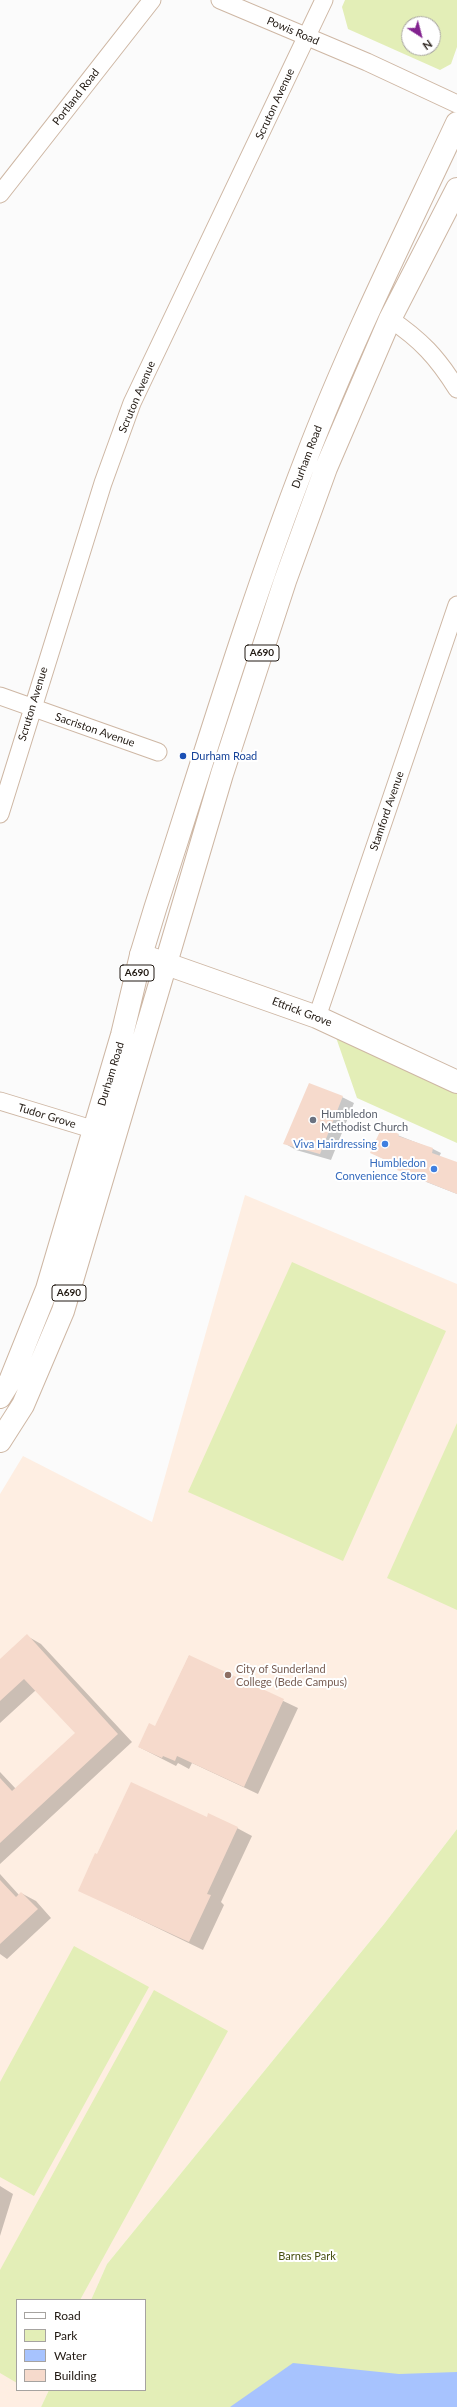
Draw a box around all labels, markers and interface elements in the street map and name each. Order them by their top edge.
street label: Powis Road [265,14,321,48]
north arrow [401,16,441,56]
text: N [421,38,435,53]
street label: Portland Road [50,66,102,128]
street label: Scruton Avenue [253,66,297,142]
street label: Scruton Avenue [116,359,158,435]
street label: Durham Road [289,424,325,490]
road number: A690 [245,645,279,661]
street label: Scruton Avenue [15,665,51,743]
street label: Sacriston Avenue [53,710,137,750]
place label: Durham Road [191,749,257,763]
marker: Durham Road [178,751,188,761]
street label: Stamford Avenue [367,770,407,852]
road number: A690 [120,965,154,981]
street label: Ettrick Grove [270,995,334,1029]
street label: Durham Road [95,1040,127,1108]
street label: Tudor Grove [16,1101,78,1131]
place label: Humbledon Methodist Church [321,1107,408,1133]
marker: Humbledon Methodist Church [308,1115,318,1125]
place label: Viva Hairdressing [293,1137,377,1151]
marker: Viva Hairdressing [380,1139,390,1149]
place label: Humbledon Convenience Store [335,1156,426,1182]
marker: Humbledon Convenience Store [429,1164,439,1174]
road number: A690 [52,1285,86,1301]
place label: City of Sunderland College (Bede Campus) [236,1662,347,1688]
marker: City of Sunderland College (Bede Campus) [223,1670,233,1680]
park label: Barnes Park [278,2249,336,2263]
legend [16,2299,146,2391]
text: Road [54,2308,81,2323]
text: Park [54,2328,77,2343]
text: Water [54,2348,87,2363]
text: Building [54,2368,97,2383]

